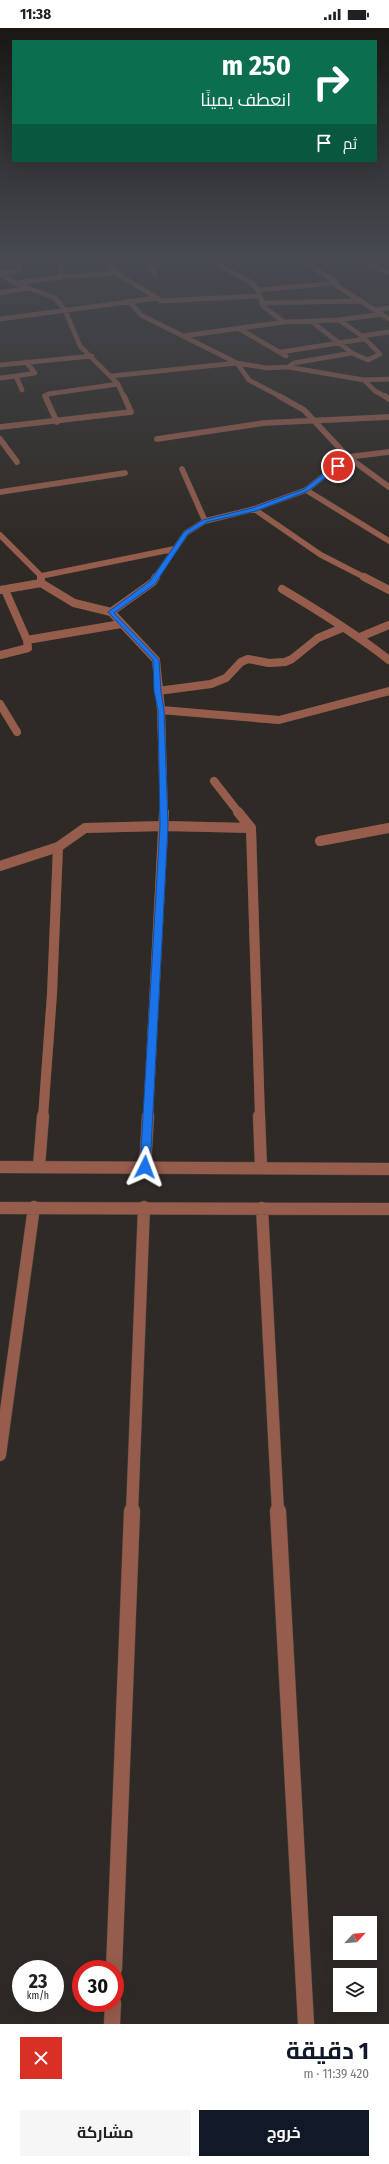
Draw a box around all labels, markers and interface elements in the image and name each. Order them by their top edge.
text: 11:38 [20,5,51,23]
text: 250 m [222,49,291,82]
icon: right [305,56,357,108]
text: انعطف يمينًا [200,89,291,111]
icon: arrive [313,132,335,154]
text: ثم [343,135,357,153]
pin [321,449,355,483]
icon: arrive [327,455,349,477]
position arrow [124,1146,166,1188]
north arrow [333,1916,377,1960]
map controls [333,1916,377,2012]
speed limit sign: 30 [72,1960,124,2012]
button: layers [333,1968,377,2012]
text: 23 [29,1969,47,1993]
text: km/h [27,1990,49,2002]
button: close [20,2037,62,2079]
text: 1 دقيقة [286,2037,369,2065]
text: 420 m · 11:39 [304,2066,369,2081]
button: مشاركة [20,2110,191,2156]
button: خروج [199,2110,369,2156]

